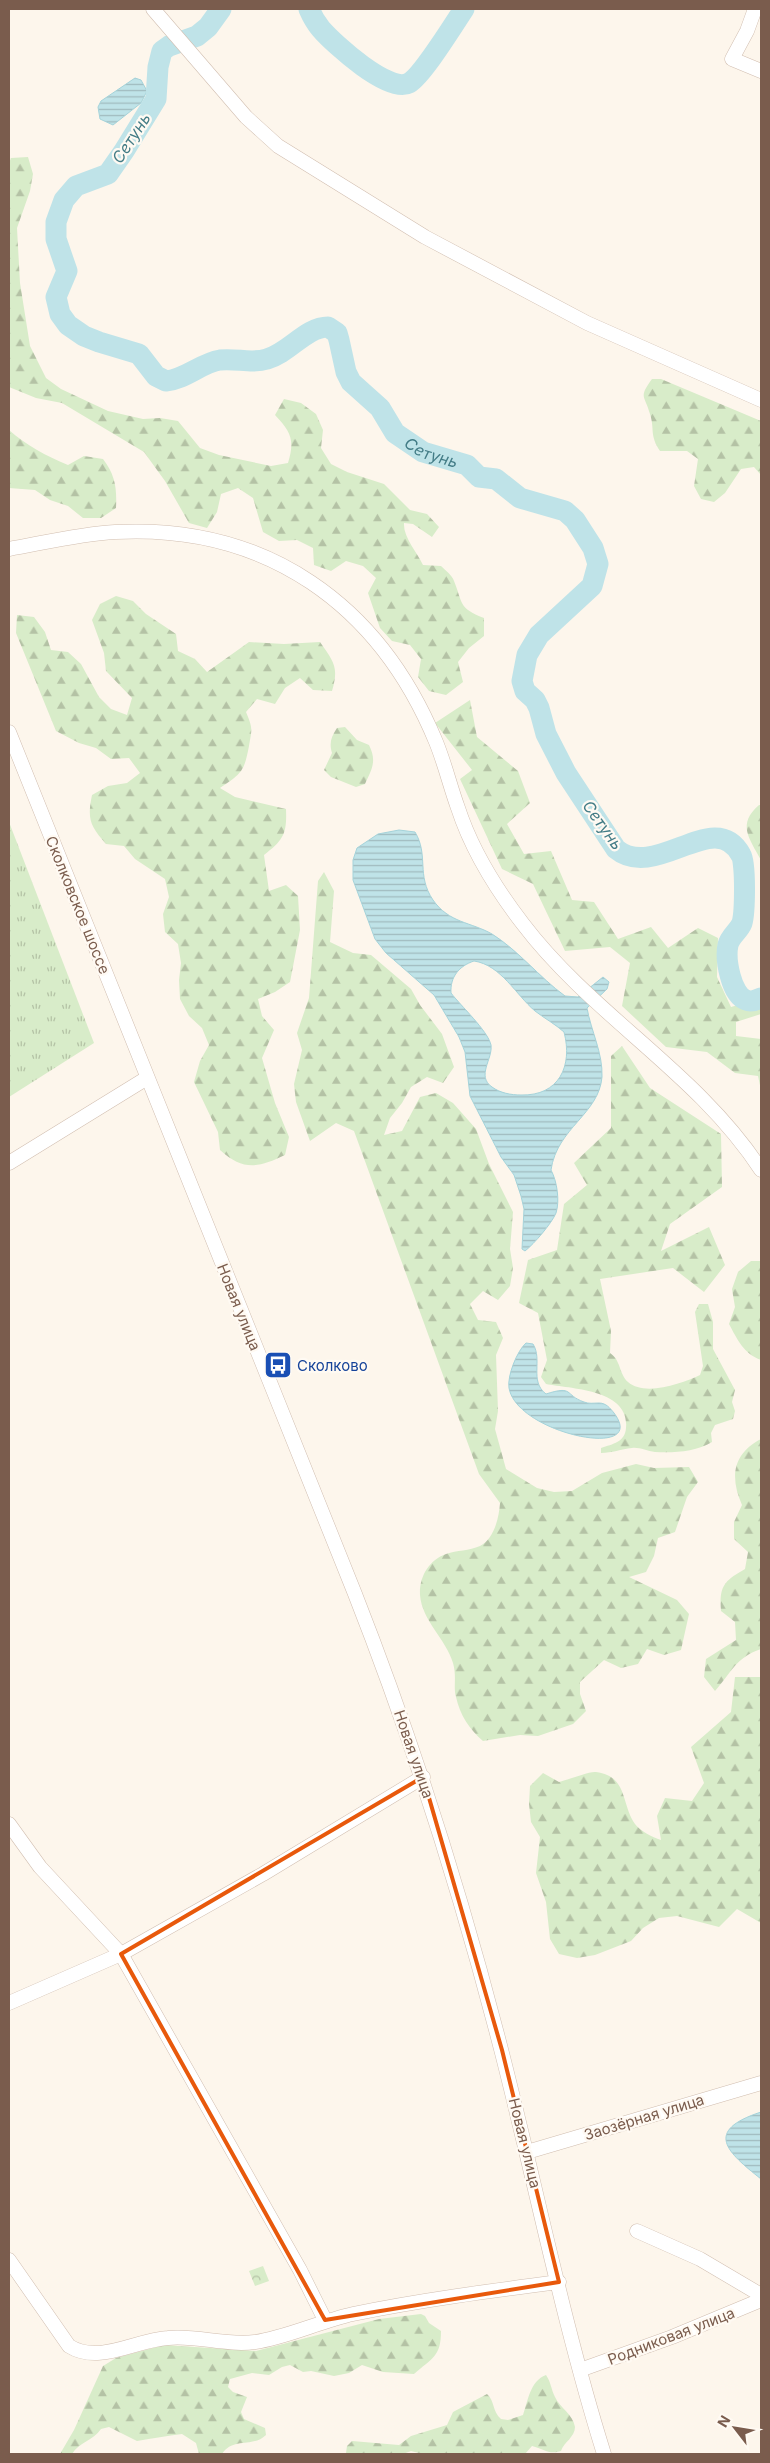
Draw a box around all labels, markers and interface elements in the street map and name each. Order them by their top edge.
water label: Сетунь [107,109,155,167]
water label: Сетунь [401,432,460,472]
water label: Сетунь [578,796,628,854]
street label: Сколковское шоссе [42,833,114,977]
street label: Новая улица [213,1261,265,1353]
bus stop icon: Сколково [263,1350,293,1380]
place label: Сколково [297,1356,368,1375]
street label: Новая улица [390,1707,438,1801]
street label: Заозёрная улица [582,2090,706,2144]
street label: Новая улица [505,2096,545,2190]
street label: Родниковая улица [605,2303,737,2369]
north arrow [710,2403,760,2453]
text: N [713,2412,733,2430]

